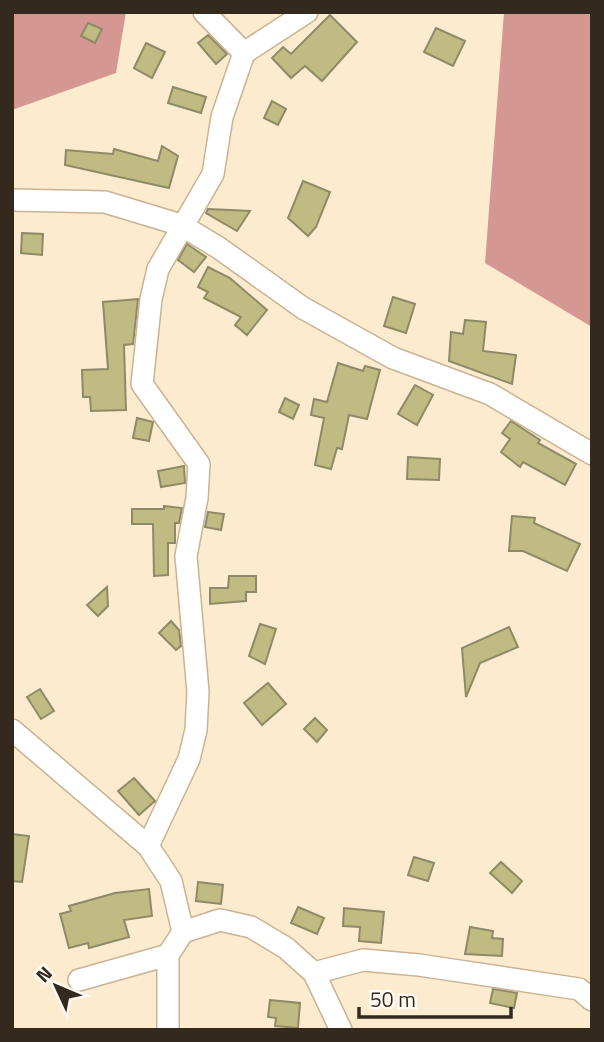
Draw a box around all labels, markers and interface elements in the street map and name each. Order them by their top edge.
north arrow [21,951,91,1021]
text: N [28,959,58,989]
scale bar [359,976,511,1020]
text: 50 m [370,983,416,1015]

